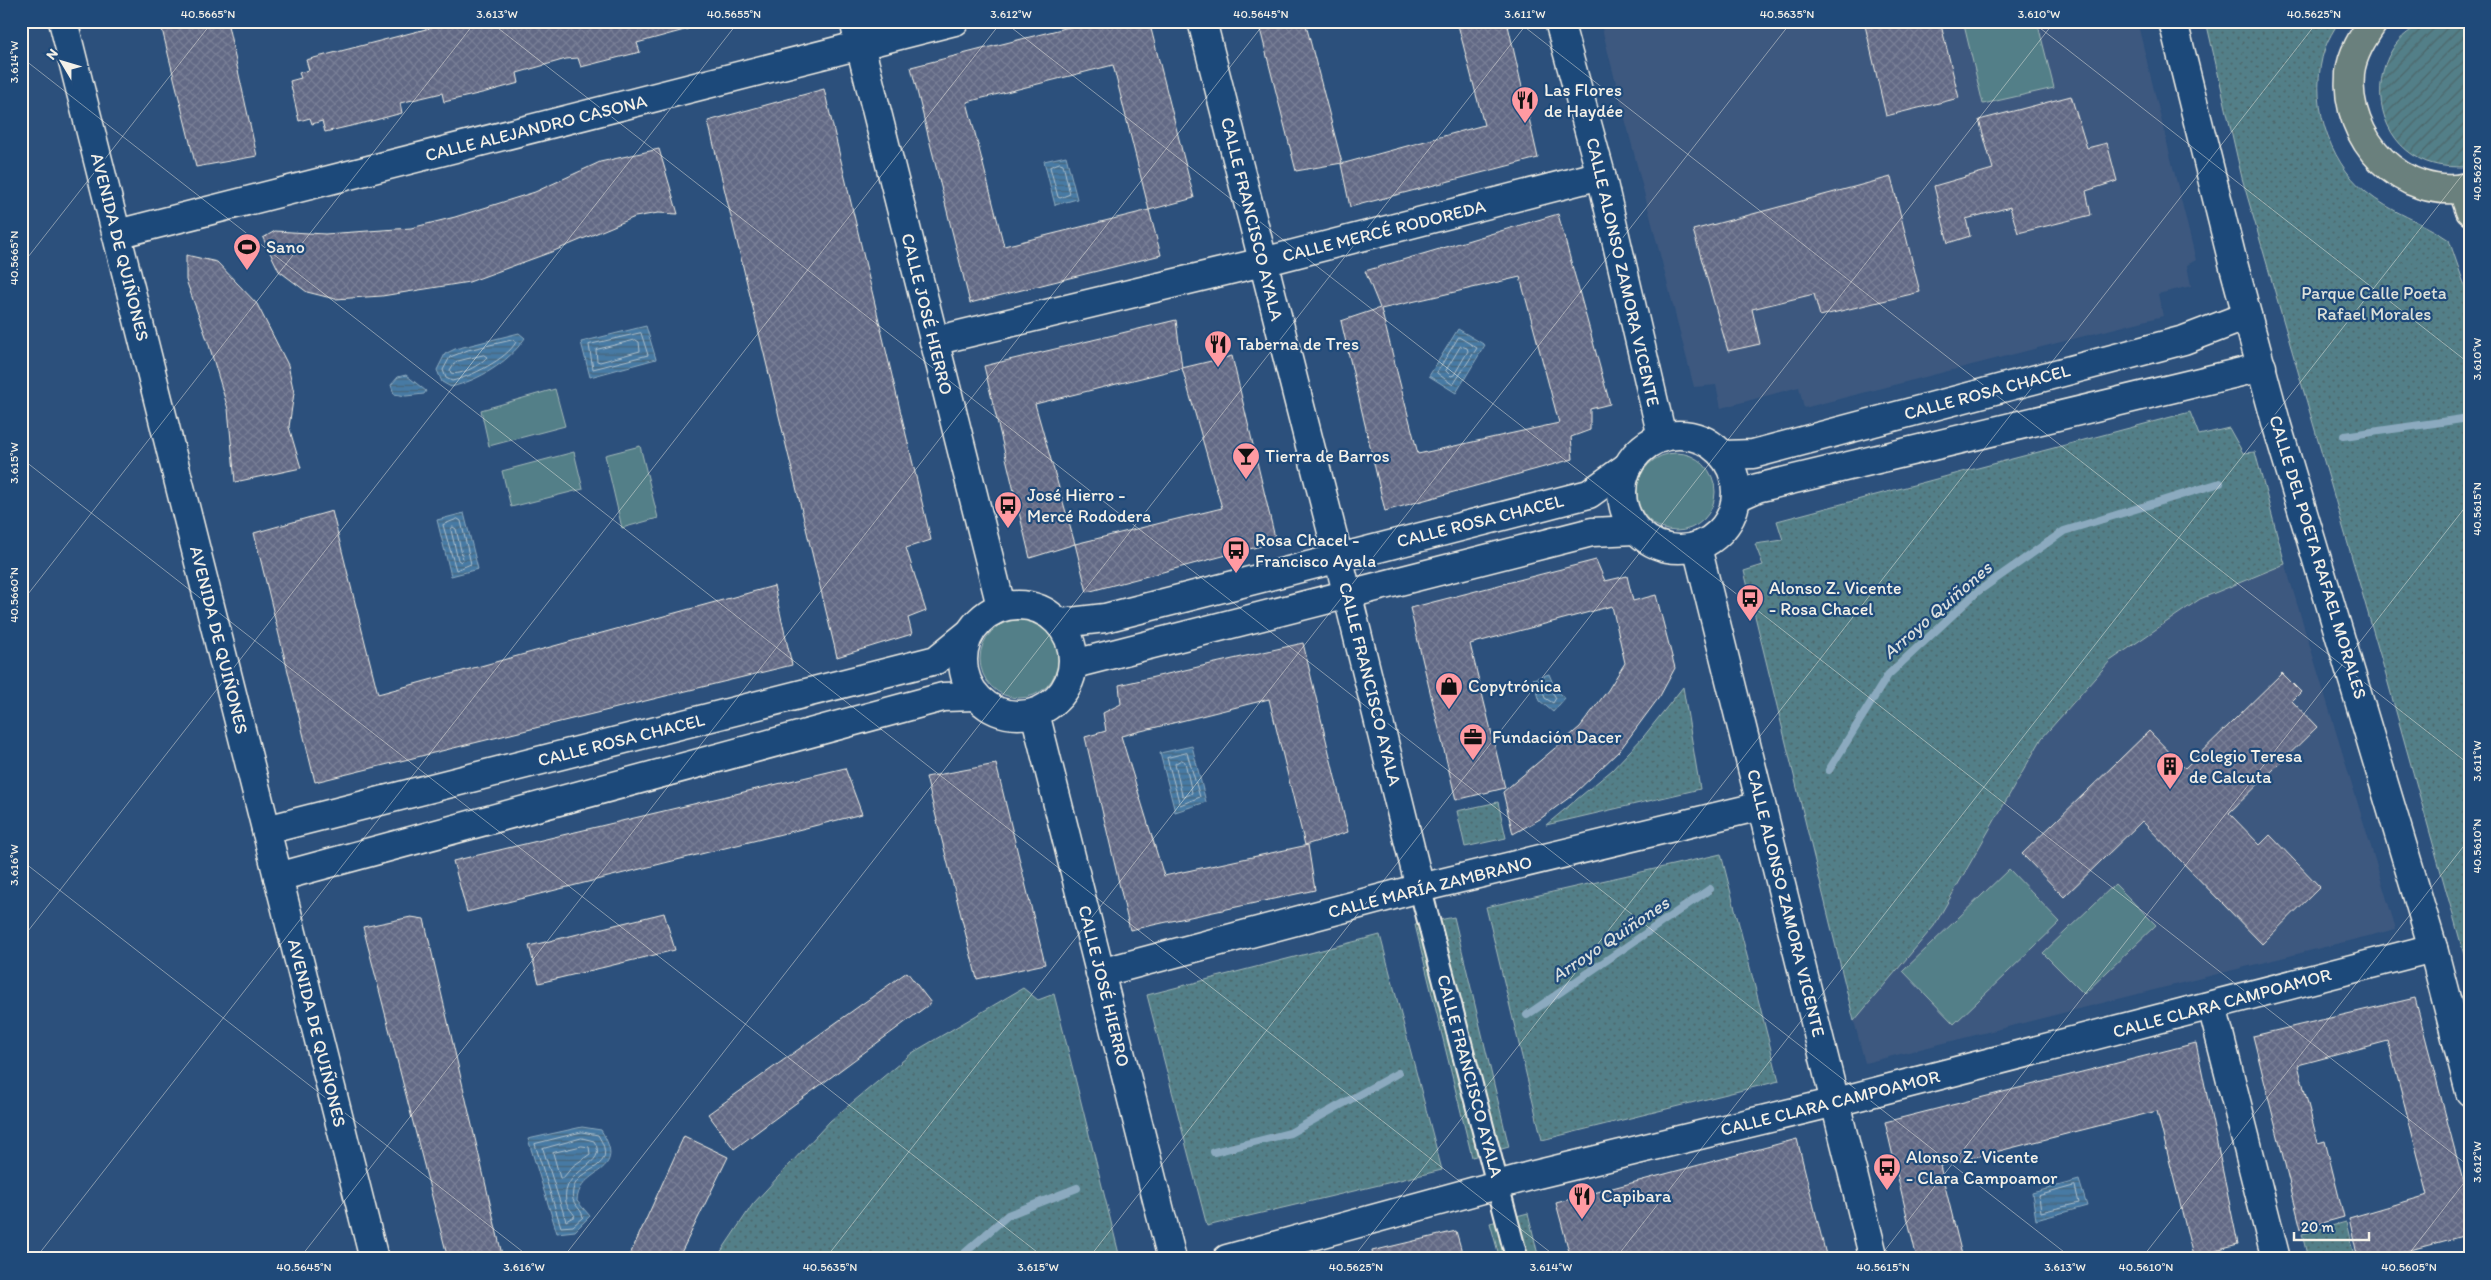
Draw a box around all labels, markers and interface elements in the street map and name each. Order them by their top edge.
text: 40.5665°N [181,7,235,21]
text: 3.613°W [476,7,518,21]
text: 40.5655°N [707,7,761,21]
text: 3.612°W [990,7,1032,21]
text: 40.5645°N [1233,7,1289,21]
text: 3.611°W [1505,7,1545,21]
text: 40.5635°N [1760,7,1814,21]
text: 3.610°W [2018,7,2060,21]
text: 40.5625°N [2287,7,2341,21]
north arrow [38,38,88,88]
text: 3.614°W [7,41,21,83]
text: N [43,45,62,63]
place label: Las Flores de Haydée [1544,79,1623,122]
restaurant icon: Las Flores de Haydée [1510,85,1540,124]
street label: CALLE ALEJANDRO CASONA [423,90,650,166]
street label: CALLE FRANCISCO AYALA [1216,115,1288,324]
street label: CALLE ALONSO ZAMORA VICENTE [1581,135,1665,409]
text: 40.5620°N [2470,145,2484,201]
street label: AVENIDA DE QUIÑONES [86,151,154,343]
street label: CALLE MERCÉ RODOREDA [1280,195,1488,267]
text: 40.5665°N [7,231,21,285]
street label: CALLE JOSÉ HIERRO [896,231,958,397]
sports icon: Sano [232,232,262,271]
place label: Sano [266,236,305,258]
park label: Parque Calle Poeta Rafael Morales [2301,282,2447,325]
restaurant icon: Taberna de Tres [1203,329,1233,368]
place label: Taberna de Tres [1237,333,1359,355]
text: 3.610°W [2470,338,2484,380]
street label: CALLE ROSA CHACEL [1901,359,2073,425]
street label: CALLE DEL POETA RAFAEL MORALES [2264,412,2372,702]
bar icon: Tierra de Barros [1231,441,1261,480]
text: 3.615°W [7,442,21,484]
place label: Tierra de Barros [1265,445,1390,467]
text: 40.5615°N [2470,482,2484,536]
place label: José Hierro - Mercé Rododera [1027,484,1151,527]
bus stop icon: José Hierro - Mercé Rododera [993,490,1023,529]
street label: CALLE ROSA CHACEL [1394,490,1566,552]
place label: Rosa Chacel - Francisco Ayala [1255,529,1376,572]
bus stop icon: Rosa Chacel - Francisco Ayala [1221,535,1251,574]
street label: AVENIDA DE QUIÑONES [185,544,253,736]
water label: Arroyo Quiñones [1878,555,1998,664]
text: 40.5660°N [7,567,21,623]
place label: Alonso Z. Vicente - Rosa Chacel [1769,577,1902,620]
street label: CALLE FRANCISCO AYALA [1334,580,1406,789]
bus stop icon: Alonso Z. Vicente - Rosa Chacel [1735,583,1765,622]
shop icon: Copytrónica [1434,671,1464,710]
place label: Copytrónica [1468,675,1562,697]
street label: CALLE ROSA CHACEL [535,709,707,771]
office icon: Fundación Dacer [1458,722,1488,761]
place label: Fundación Dacer [1492,726,1622,748]
text: 3.611°W [2470,741,2484,781]
place label: Colegio Teresa de Calcuta [2189,745,2303,788]
building icon: Colegio Teresa de Calcuta [2155,751,2185,790]
street label: CALLE ALONSO ZAMORA VICENTE [1742,767,1830,1039]
text: 40.5610°N [2470,819,2484,873]
text: 3.616°W [7,844,21,886]
street label: CALLE MARÍA ZAMBRANO [1326,851,1534,923]
water label: Arroyo Quiñones [1547,890,1675,987]
street label: CALLE JOSÉ HIERRO [1073,903,1135,1069]
street label: AVENIDA DE QUIÑONES [283,937,351,1129]
street label: CALLE CLARA CAMPOAMOR [2110,963,2334,1043]
street label: CALLE FRANCISCO AYALA [1432,972,1508,1180]
street label: CALLE CLARA CAMPOAMOR [1718,1065,1942,1141]
text: 3.612°W [2470,1141,2484,1183]
place label: Alonso Z. Vicente - Clara Campoamor [1906,1146,2058,1189]
bus stop icon: Alonso Z. Vicente - Clara Campoamor [1872,1152,1902,1191]
restaurant icon: Capibara [1567,1181,1597,1220]
place label: Capibara [1601,1185,1672,1207]
scale bar [2294,1210,2368,1242]
text: 20 m [2301,1218,2335,1236]
text: 40.5645°N [276,1260,332,1274]
text: 3.616°W [503,1260,545,1274]
text: 40.5635°N [803,1260,857,1274]
text: 3.615°W [1017,1260,1059,1274]
text: 40.5625°N [1329,1260,1383,1274]
text: 3.614°W [1530,1260,1572,1274]
text: 40.5615°N [1856,1260,1910,1274]
text: 3.613°W [2044,1260,2086,1274]
text: 40.5610°N [2119,1260,2173,1274]
text: 40.5605°N [2381,1260,2437,1274]

